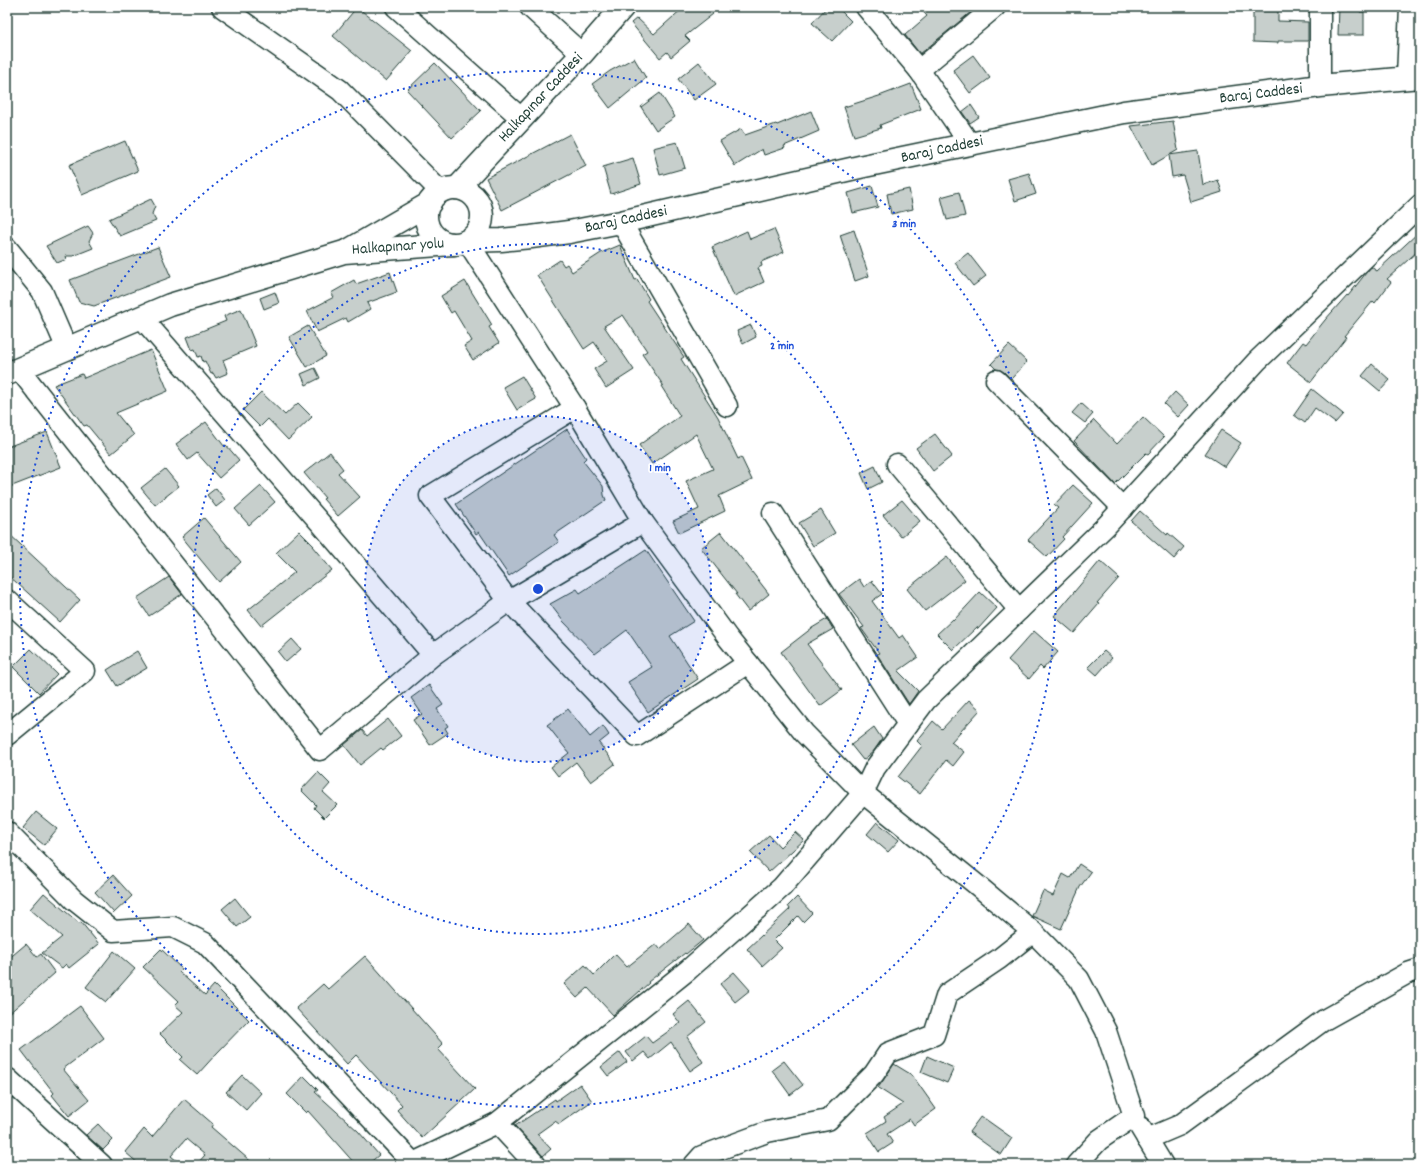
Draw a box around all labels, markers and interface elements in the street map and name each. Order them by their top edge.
street label: Halkapınar Caddesi [493,48,589,148]
street label: Baraj Caddesi [1218,77,1304,111]
street label: Baraj Caddesi [899,130,985,170]
street label: Baraj Caddesi [583,200,669,240]
text: 3 min [892,216,916,233]
street label: Halkapınar yolu [351,232,445,262]
text: 2 min [770,338,794,355]
text: 1 min [649,460,671,477]
centre of rings [531,582,545,596]

